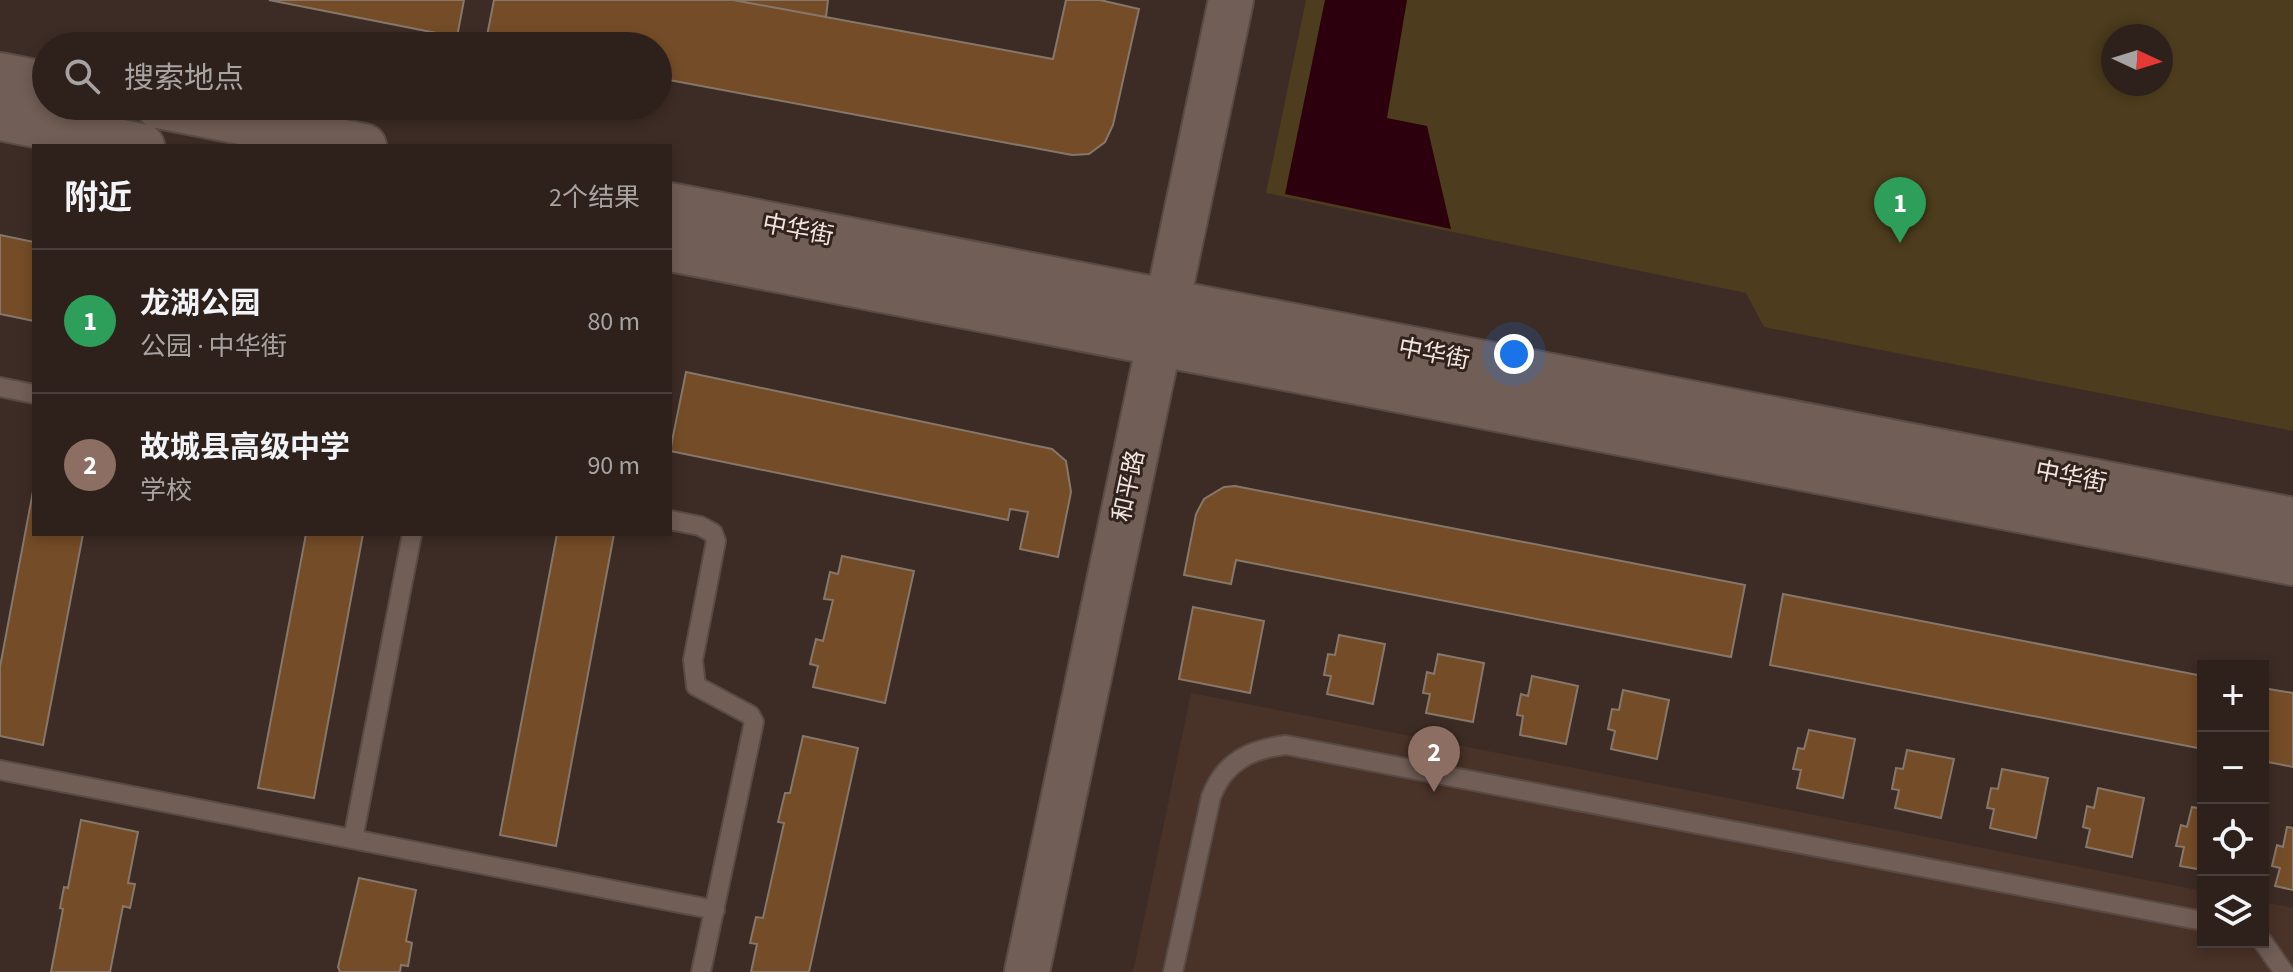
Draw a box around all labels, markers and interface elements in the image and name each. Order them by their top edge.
north arrow [2101,24,2173,96]
search box [32,32,672,120]
icon: search [60,54,104,98]
text: 搜索地点 [124,57,244,100]
text: 附近 [64,174,132,223]
pin: 1 [1874,177,1926,243]
text: 2个结果 [549,179,640,216]
street label: 中华街 [759,206,837,254]
text: 龙湖公园 [140,282,260,325]
text: 1 [83,303,97,340]
text: 80 m [587,303,640,340]
text: 公园 · 中华街 [140,328,287,365]
street label: 中华街 [1395,330,1473,378]
your location [1494,334,1534,374]
text: 故城县高级中学 [140,426,350,469]
text: 2 [83,447,97,484]
text: 90 m [587,447,640,484]
street label: 和平路 [1104,447,1154,525]
street label: 中华街 [2032,453,2110,501]
text: 学校 [140,472,192,509]
map controls [2197,660,2269,948]
button: + [2197,660,2269,732]
pin: 2 [1408,726,1460,792]
button: − [2197,732,2269,804]
button: locate [2197,804,2269,876]
button: layers [2197,876,2269,948]

